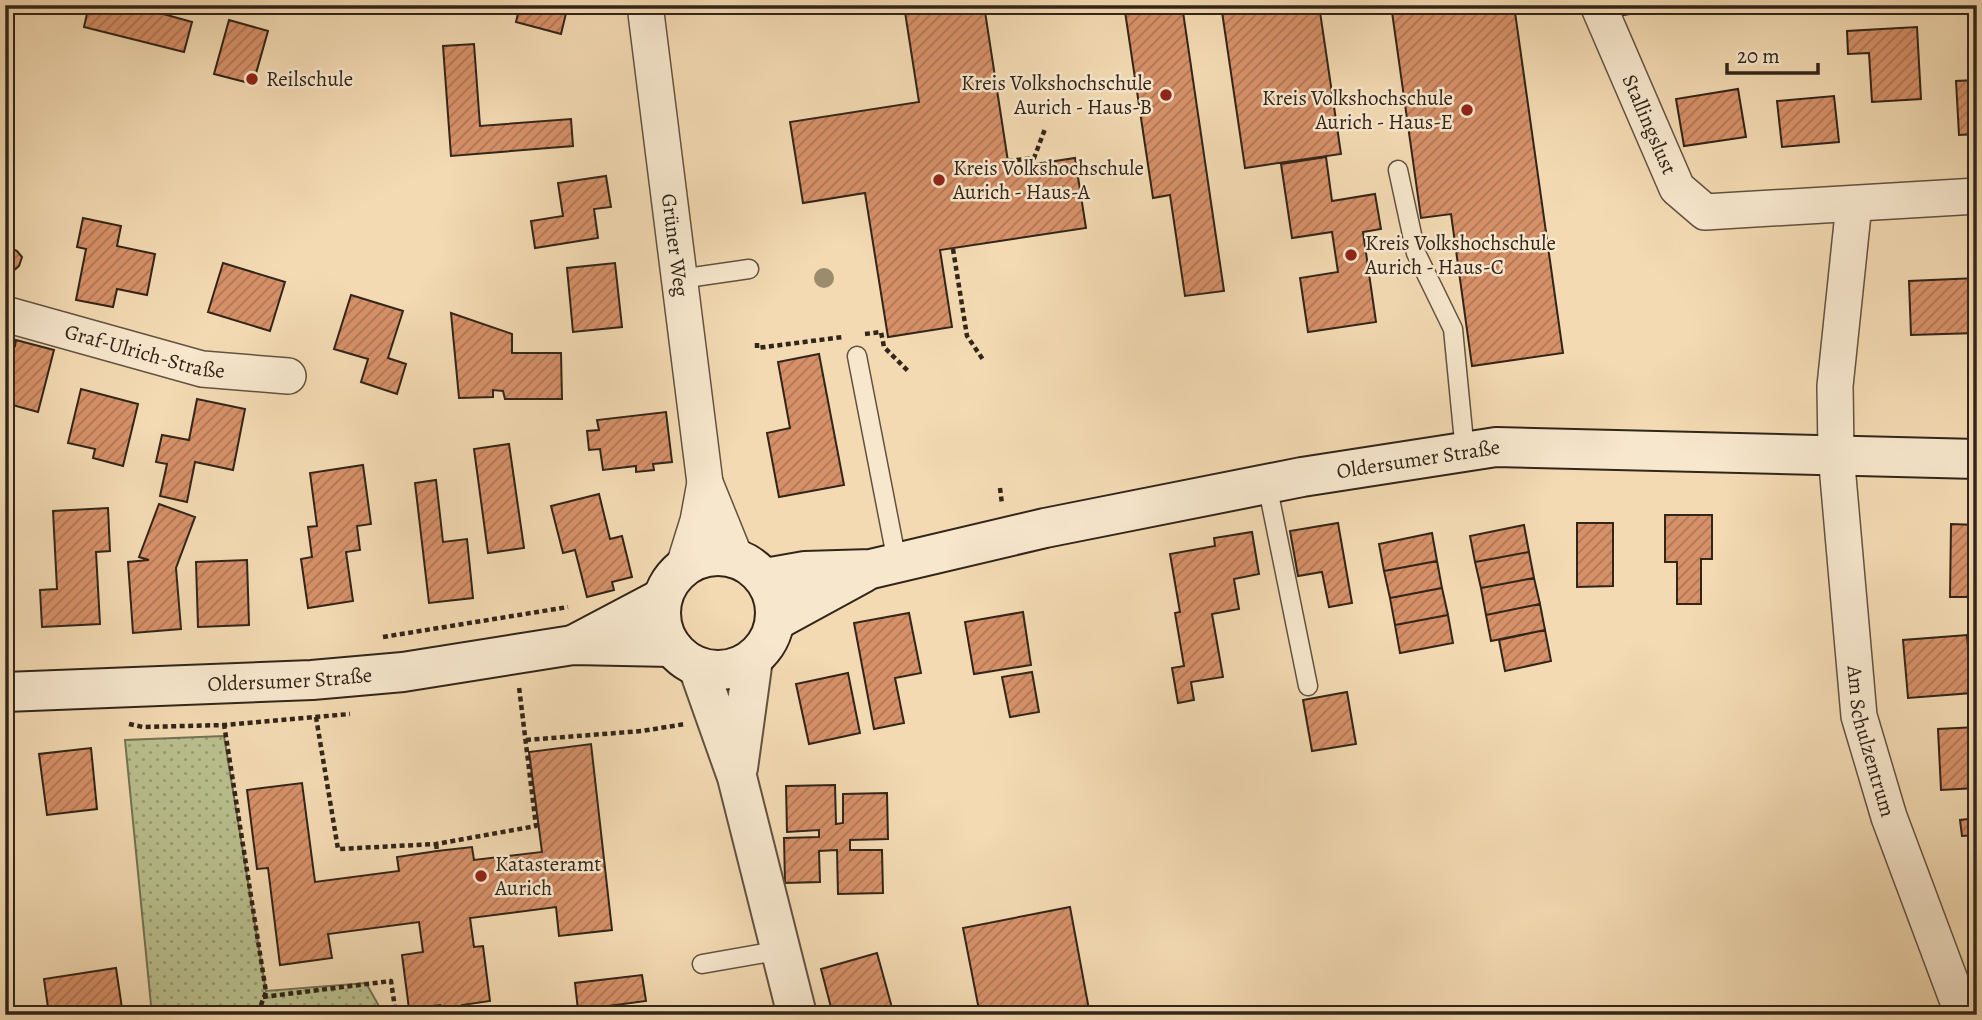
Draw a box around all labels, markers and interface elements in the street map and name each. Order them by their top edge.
scale bar [1727,32,1818,76]
text: 20 m [1737,42,1780,70]
place label: Reilschule [266,65,353,93]
place label: Kreis Volkshochschule Aurich - Haus-B [961,69,1152,121]
street label: Stallingslust [1616,70,1683,179]
marker: Reilschule [244,71,260,87]
place label: Kreis Volkshochschule Aurich - Haus-E [1262,84,1453,136]
marker: Kreis Volkshochschule Aurich - Haus-B [1158,87,1174,103]
marker: Kreis Volkshochschule Aurich - Haus-E [1459,102,1475,118]
place label: Kreis Volkshochschule Aurich - Haus-A [952,154,1144,206]
marker: Kreis Volkshochschule Aurich - Haus-A [931,172,947,188]
street label: Grüner Weg [655,192,696,299]
place label: Kreis Volkshochschule Aurich - Haus-C [1364,229,1556,281]
marker: Kreis Volkshochschule Aurich - Haus-C [1343,247,1359,263]
street label: Graf-Ulrich-Straße [62,317,226,385]
street label: Oldersumer Straße [1335,433,1502,485]
street label: Oldersumer Straße [207,661,373,698]
street label: Am Schulzentrum [1841,663,1902,820]
place label: Katasteramt Aurich [494,850,601,902]
marker: Katasteramt Aurich [473,868,489,884]

